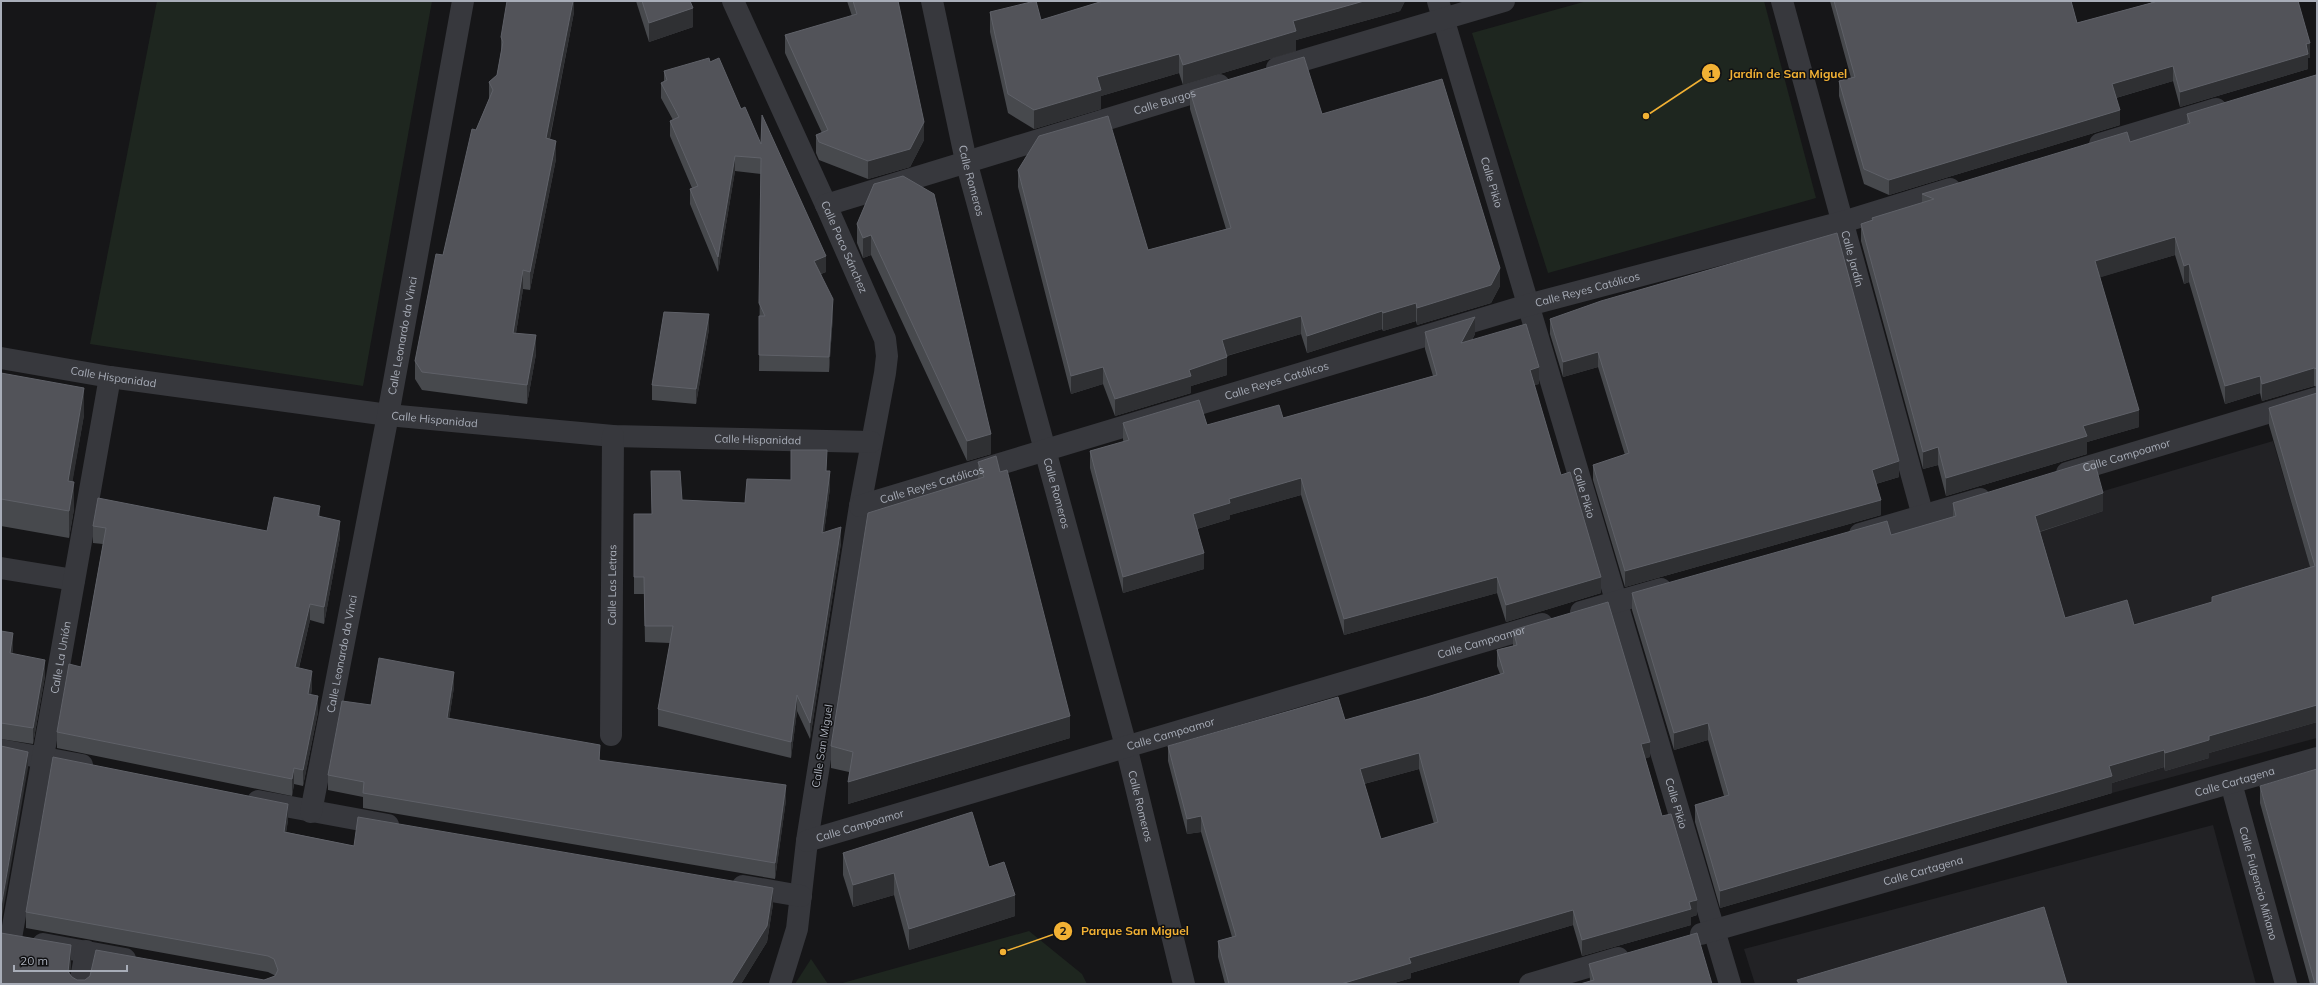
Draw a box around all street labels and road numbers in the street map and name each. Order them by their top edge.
street label: Calle Burgos [1132,86,1197,118]
street label: Calle Romeros [956,144,988,218]
street label: Calle Pikio [1478,155,1506,209]
street label: Calle Paco Sánchez [818,198,871,296]
street label: Calle Jardín [1838,229,1867,288]
street label: Calle Reyes Católicos [1533,269,1641,310]
street label: Calle Leonardo da Vinci [385,275,420,396]
street label: Calle Reyes Católicos [1223,358,1330,403]
street label: Calle Hispanidad [69,363,157,390]
street label: Calle Hispanidad [391,408,478,430]
street label: Calle Hispanidad [714,431,801,447]
street label: Calle Campoamor [2081,435,2172,475]
street label: Calle Romeros [1040,456,1073,530]
street label: Calle Reyes Católicos [878,462,986,507]
street label: Calle Pikio [1570,466,1598,520]
street label: Calle Las Letras [605,545,619,625]
street label: Calle Leonardo da Vinci [323,594,360,714]
street label: Calle La Unión [47,620,74,695]
street label: Calle Campoamor [1436,622,1527,662]
street label: Calle San Miguel [808,703,836,789]
street label: Calle Campoamor [1125,714,1216,753]
street label: Calle Cartagena [2193,763,2276,800]
street label: Calle Romeros [1125,769,1156,843]
street label: Calle Pikio [1662,776,1691,830]
street label: Calle Campoamor [814,806,905,845]
street label: Calle Fulgencio Miñano [2236,825,2281,942]
street label: Calle Cartagena [1882,852,1965,889]

